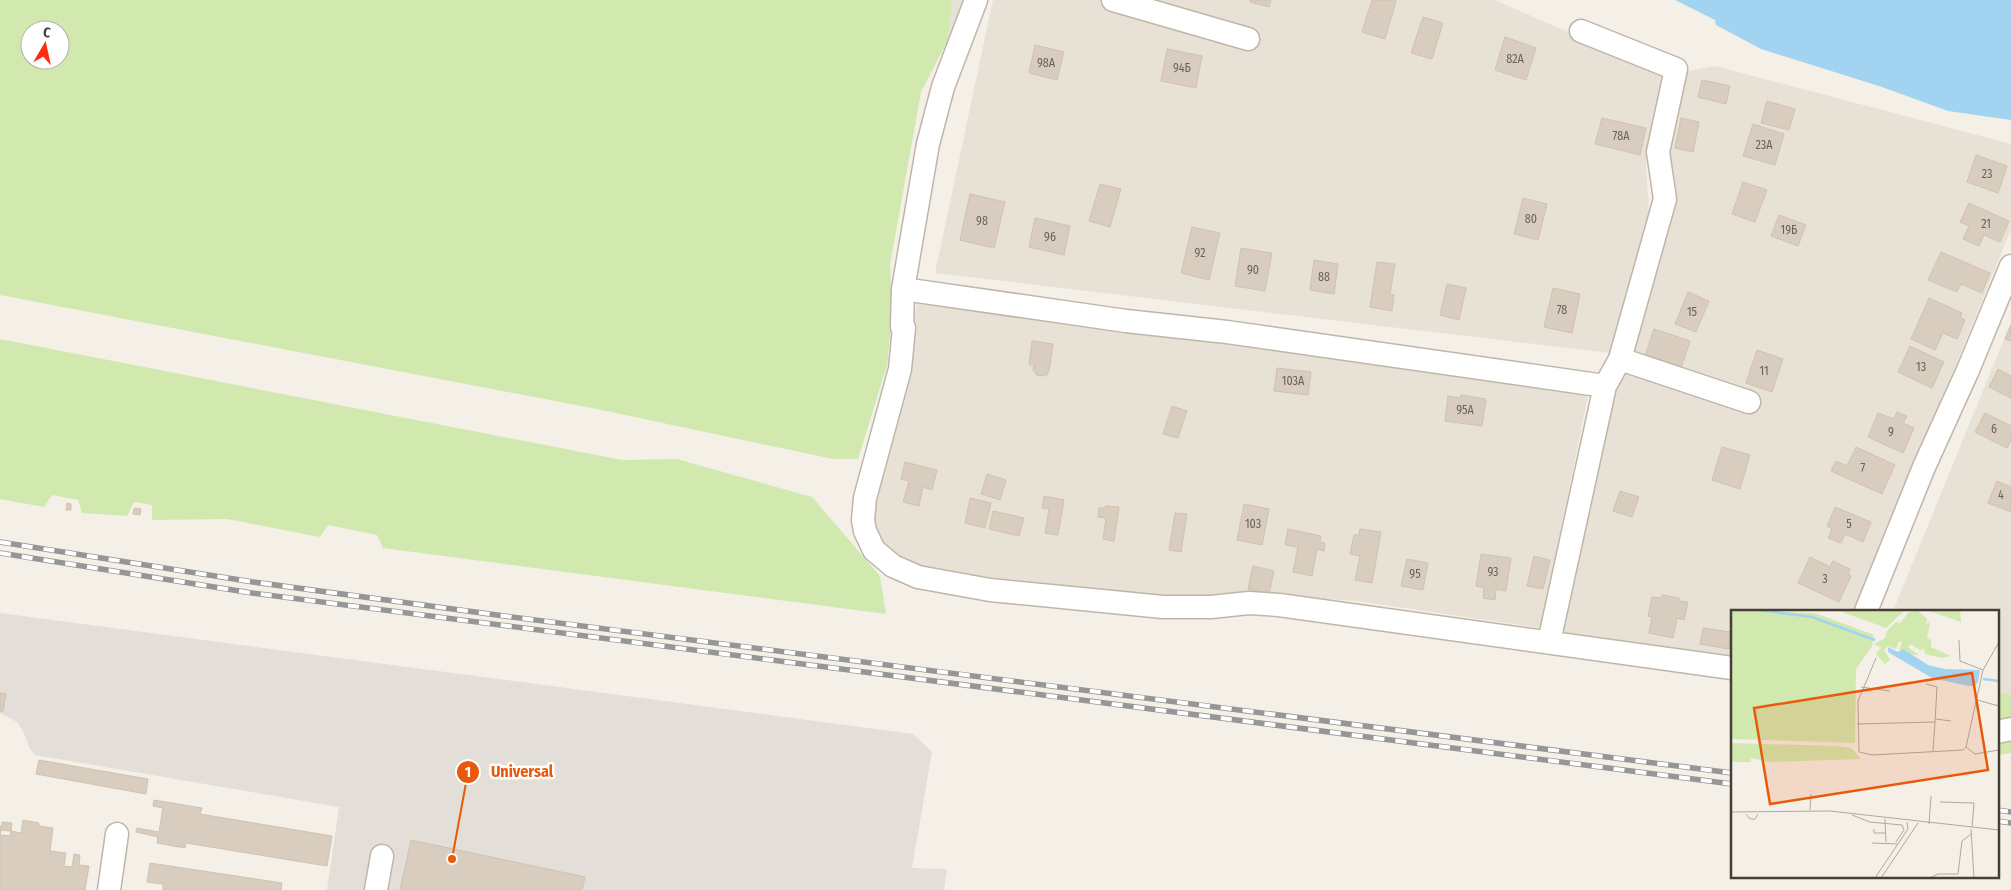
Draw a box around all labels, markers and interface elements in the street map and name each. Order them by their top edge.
north arrow [20,20,70,70]
text: С [42,24,53,42]
house number: 82А [1506,52,1524,66]
house number: 98А [1037,56,1056,70]
house number: 94Б [1173,61,1191,75]
house number: 78А [1613,129,1630,143]
house number: 23А [1756,138,1773,152]
house number: 23 [1982,167,1992,181]
house number: 80 [1525,212,1537,226]
house number: 98 [976,214,988,228]
house number: 21 [1981,217,1991,231]
house number: 19Б [1781,223,1797,237]
house number: 96 [1044,230,1056,244]
house number: 92 [1195,246,1205,260]
house number: 90 [1247,263,1259,277]
house number: 88 [1318,270,1330,284]
house number: 78 [1557,303,1567,317]
house number: 15 [1687,305,1698,319]
house number: 13 [1916,360,1926,374]
house number: 11 [1759,364,1769,378]
house number: 103А [1282,374,1305,388]
house number: 95А [1456,403,1475,417]
house number: 6 [1991,422,1997,436]
house number: 9 [1888,425,1894,439]
house number: 7 [1861,461,1866,475]
house number: 4 [1998,488,2004,502]
house number: 103 [1245,517,1261,531]
house number: 5 [1846,517,1852,531]
house number: 93 [1487,565,1499,579]
house number: 95 [1409,567,1421,581]
house number: 3 [1822,572,1828,586]
inset map [1731,610,1998,878]
callout: Universal [456,756,563,787]
text: Universal [491,762,554,781]
text: 1 [465,763,471,781]

